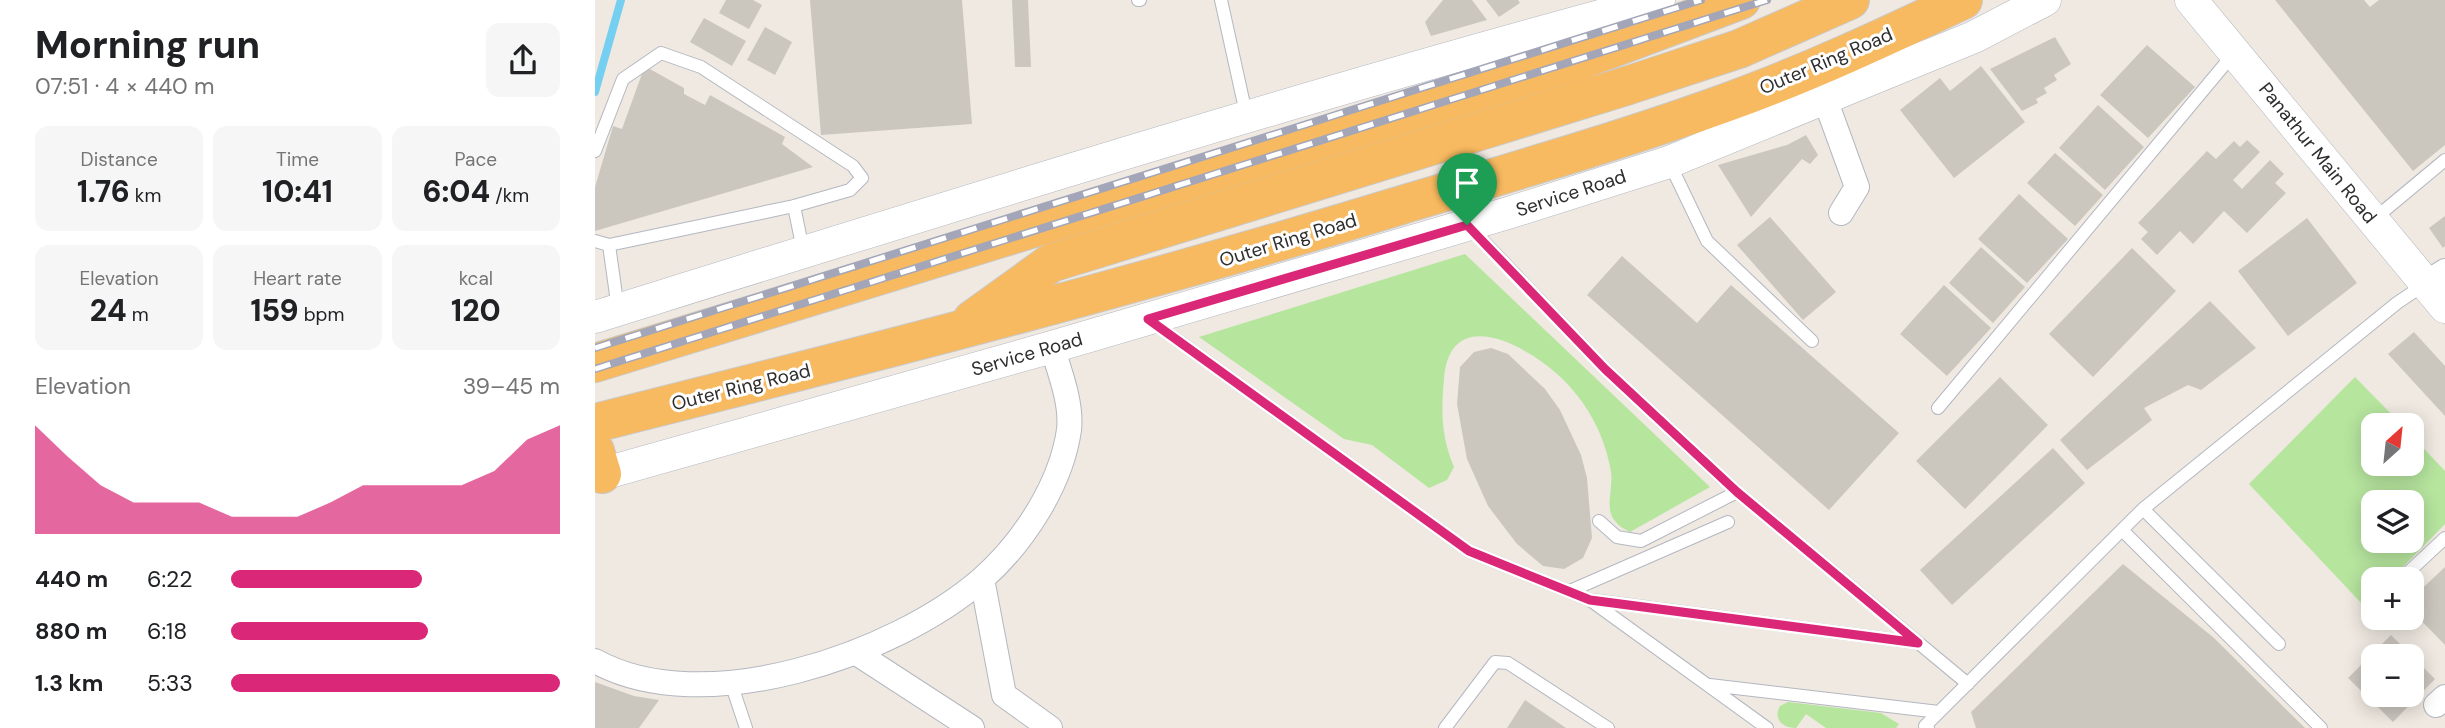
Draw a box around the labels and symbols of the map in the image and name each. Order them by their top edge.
street label: Outer Ring Road [1756,22,1896,100]
street label: Panathur Main Road [2253,77,2383,229]
pin [1437,153,1497,225]
street label: Service Road [1513,163,1629,223]
street label: Outer Ring Road [1216,207,1360,273]
street label: Service Road [969,326,1085,382]
street label: Outer Ring Road [669,358,813,416]
north arrow [2361,413,2424,476]

